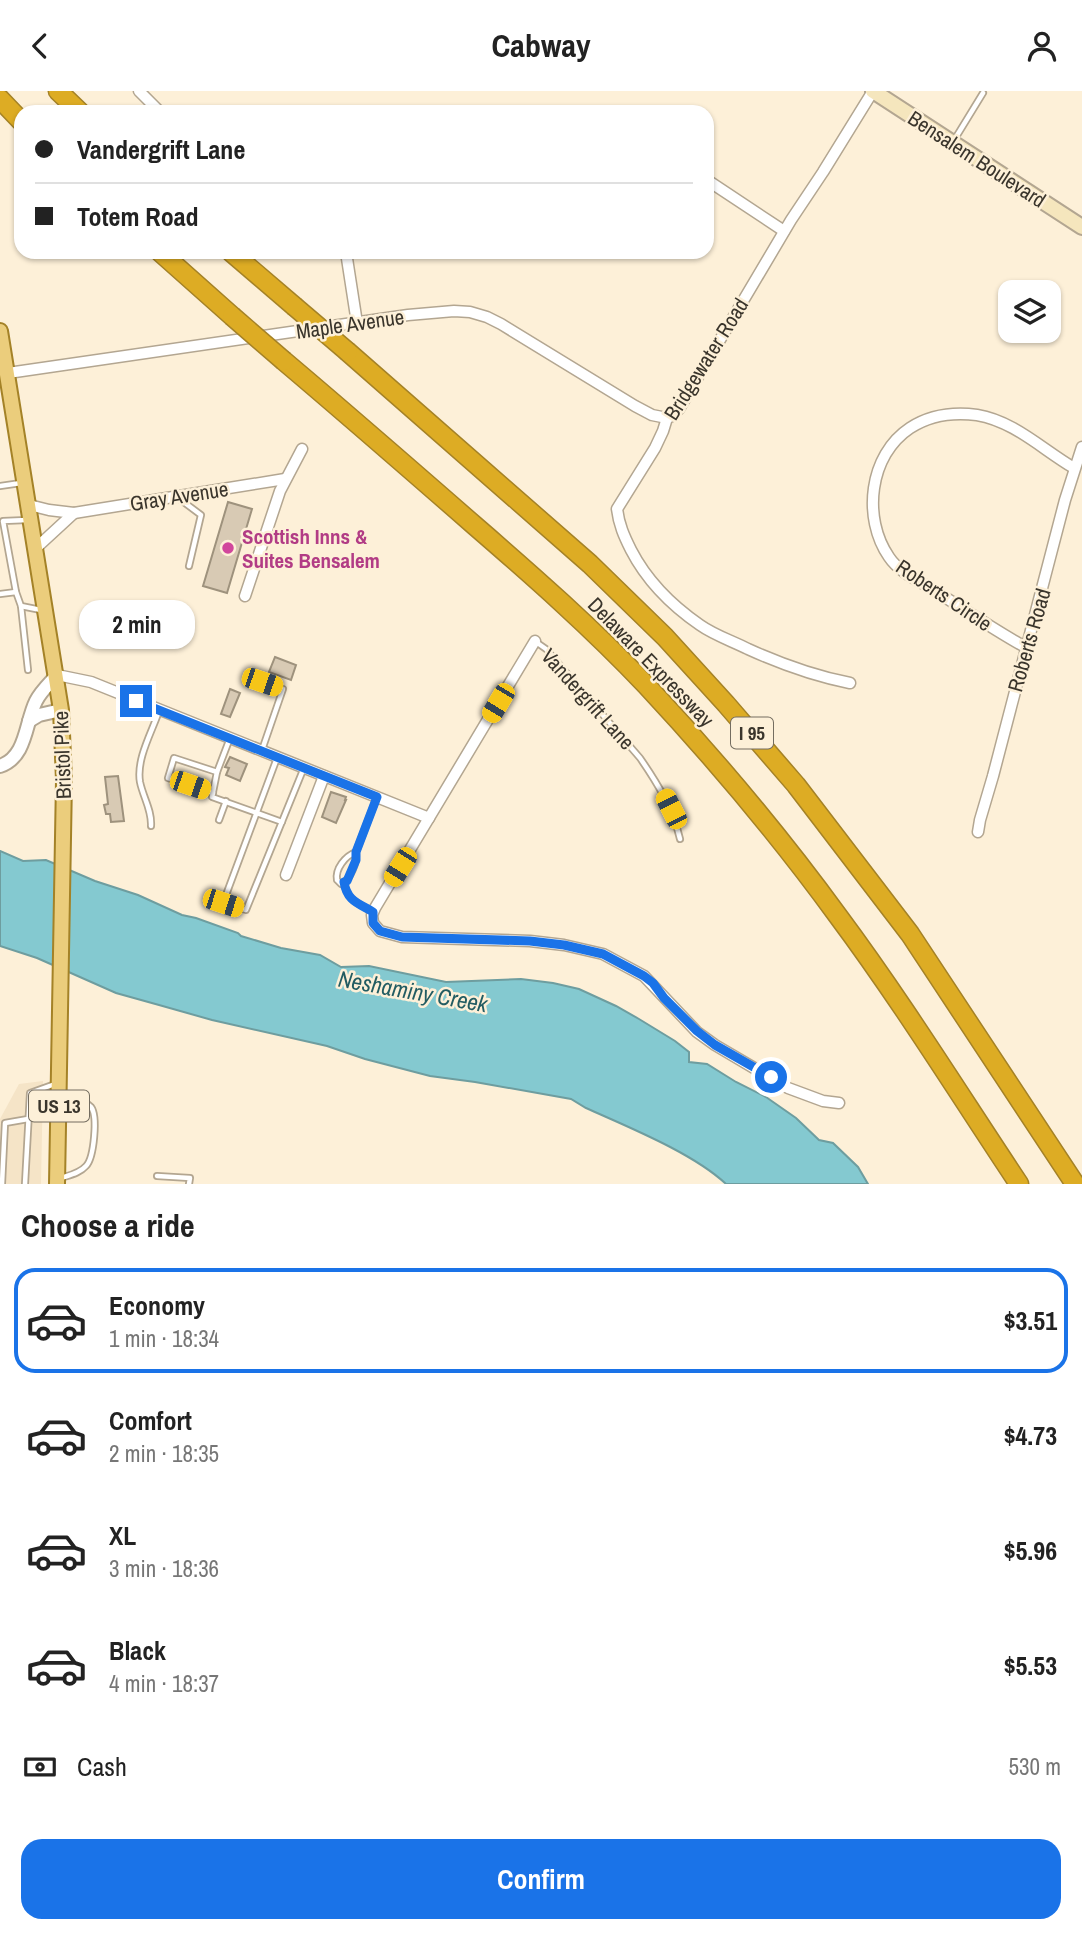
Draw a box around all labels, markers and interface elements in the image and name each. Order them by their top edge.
text: Cabway [491,24,591,67]
icon: back [21,27,59,65]
icon: person [1023,27,1061,65]
street label: Bensalem Boulevard [902,104,1052,214]
text: Vandergrift Lane [77,132,245,167]
text: Totem Road [77,199,199,234]
map controls [998,280,1061,343]
button: layers [998,280,1061,343]
street label: Bridgewater Road [657,292,755,426]
street label: Maple Avenue [294,302,406,346]
street label: Gray Avenue [128,474,230,518]
place label: Scottish Inns & Suites Bensalem [242,522,380,575]
marker: Scottish Inns & Suites Bensalem [220,540,236,556]
street label: Roberts Circle [890,552,998,638]
street label: Roberts Road [1000,585,1058,695]
street label: Delaware Expressway [581,591,721,734]
callout: 2 min [78,599,194,649]
text: 2 min [112,609,162,640]
street label: Vandergrift Lane [535,642,641,756]
car [239,665,286,699]
car [479,680,518,726]
route end [120,685,152,717]
street label: Bristol Pike [46,710,78,800]
road number: I 95 [731,717,773,748]
car [167,768,214,802]
car [653,786,690,832]
car [380,844,421,890]
car [200,887,247,919]
water label: Neshaminy Creek [336,963,492,1020]
route start [755,1061,787,1093]
road number: US 13 [29,1091,89,1121]
text: Choose a ride [21,1204,195,1247]
text: Economy [109,1288,205,1323]
icon: car [25,1289,88,1352]
text: $3.51 [1004,1303,1057,1338]
text: 1 min · 18:34 [109,1323,219,1354]
text: Comfort [109,1403,192,1438]
icon: car [25,1404,88,1467]
text: $4.73 [1004,1418,1057,1453]
text: 2 min · 18:35 [109,1438,219,1469]
text: XL [109,1518,136,1553]
icon: car [25,1519,88,1582]
text: $5.96 [1004,1533,1057,1568]
text: 3 min · 18:36 [109,1553,219,1584]
text: Black [109,1633,166,1668]
icon: car [25,1634,88,1697]
text: $5.53 [1004,1648,1057,1683]
text: 4 min · 18:37 [109,1668,219,1699]
icon: cash [21,1748,59,1786]
text: Cash [77,1749,127,1784]
text: 530 m [1009,1751,1061,1782]
button: Confirm [21,1839,1061,1919]

